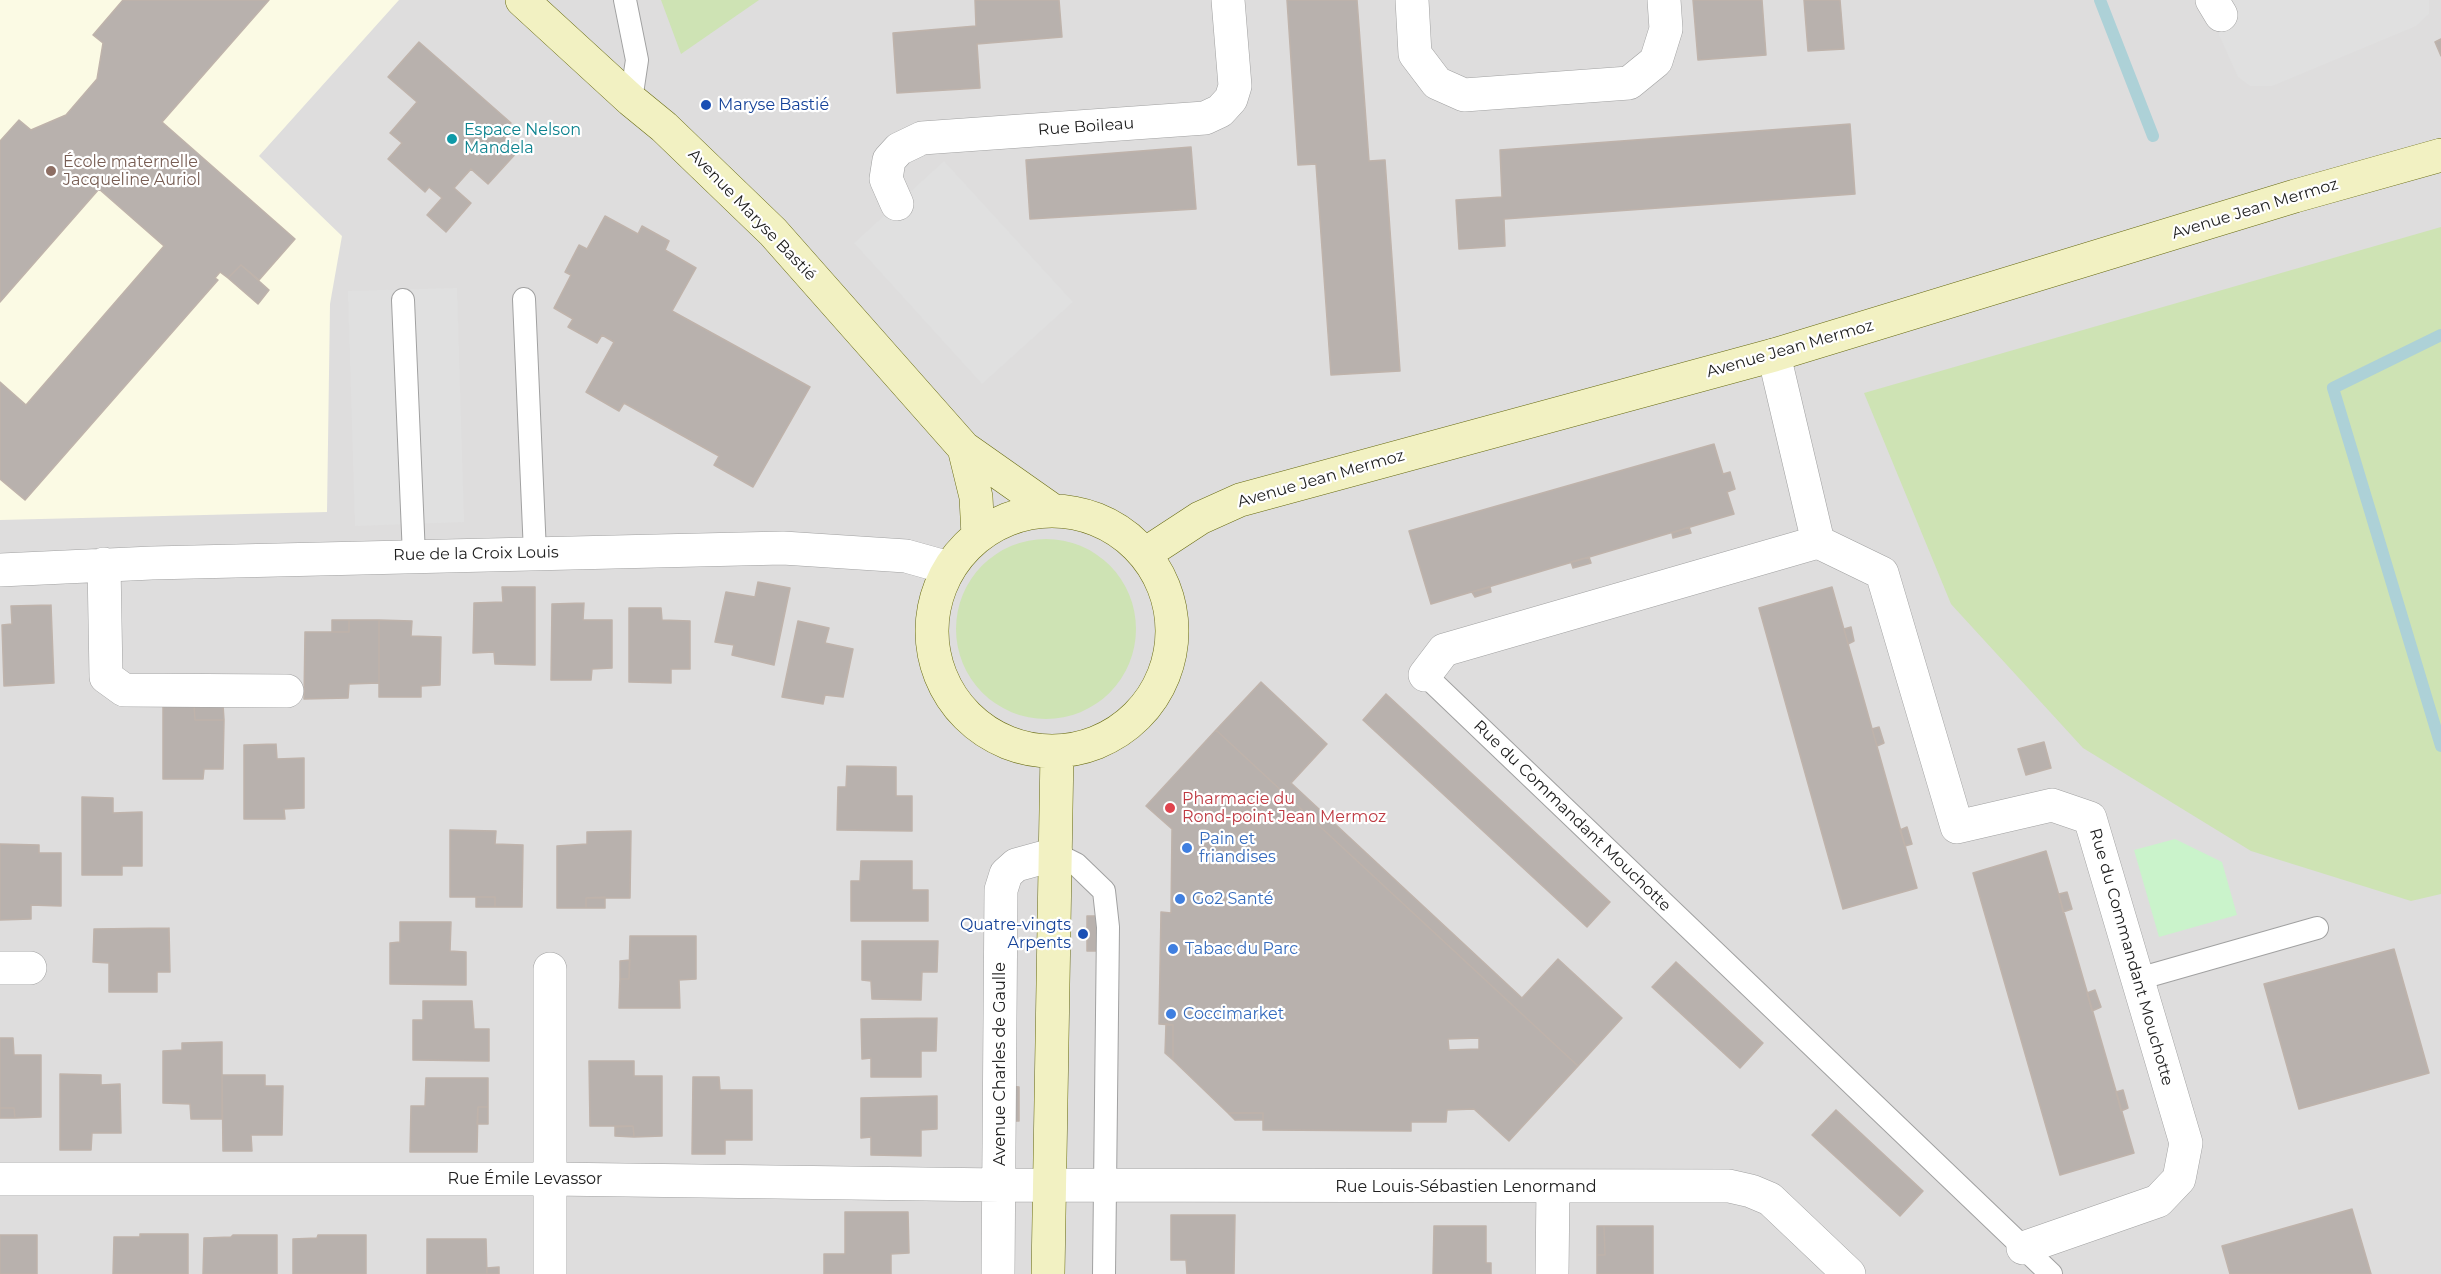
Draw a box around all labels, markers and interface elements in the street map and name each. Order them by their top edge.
place label: Maryse Bastié [718,95,829,115]
marker: Maryse Bastié [699,98,713,112]
street label: Rue Boileau [1037,114,1135,140]
place label: Espace Nelson Mandela [464,120,581,158]
marker: Espace Nelson Mandela [445,132,459,146]
street label: Avenue Maryse Bastié [684,145,820,285]
place label: École maternelle Jacqueline Auriol [63,152,201,190]
marker: École maternelle Jacqueline Auriol [44,164,58,178]
street label: Avenue Jean Mermoz [2170,175,2340,243]
street label: Avenue Jean Mermoz [1704,316,1876,382]
street label: Avenue Jean Mermoz [1235,446,1407,512]
street label: Rue de la Croix Louis [393,543,559,565]
street label: Rue du Commandant Mouchotte [1469,716,1675,916]
place label: Pharmacie du Rond-point Jean Mermoz [1182,789,1386,827]
marker: Pharmacie du Rond-point Jean Mermoz [1163,801,1177,815]
street label: Rue du Commandant Mouchotte [2085,826,2177,1088]
place label: Pain et friandises [1199,829,1276,867]
marker: Pain et friandises [1180,841,1194,855]
place label: Go2 Santé [1192,889,1273,909]
marker: Go2 Santé [1173,892,1187,906]
place label: Quatre-vingts Arpents [960,915,1071,953]
marker: Quatre-vingts Arpents [1076,927,1090,941]
place label: Tabac du Parc [1185,939,1298,959]
marker: Tabac du Parc [1166,942,1180,956]
street label: Avenue Charles de Gaulle [990,962,1010,1166]
place label: Coccimarket [1183,1004,1284,1024]
marker: Coccimarket [1164,1007,1178,1021]
street label: Rue Émile Levassor [448,1169,602,1189]
street label: Rue Louis-Sébastien Lenormand [1335,1177,1597,1197]

